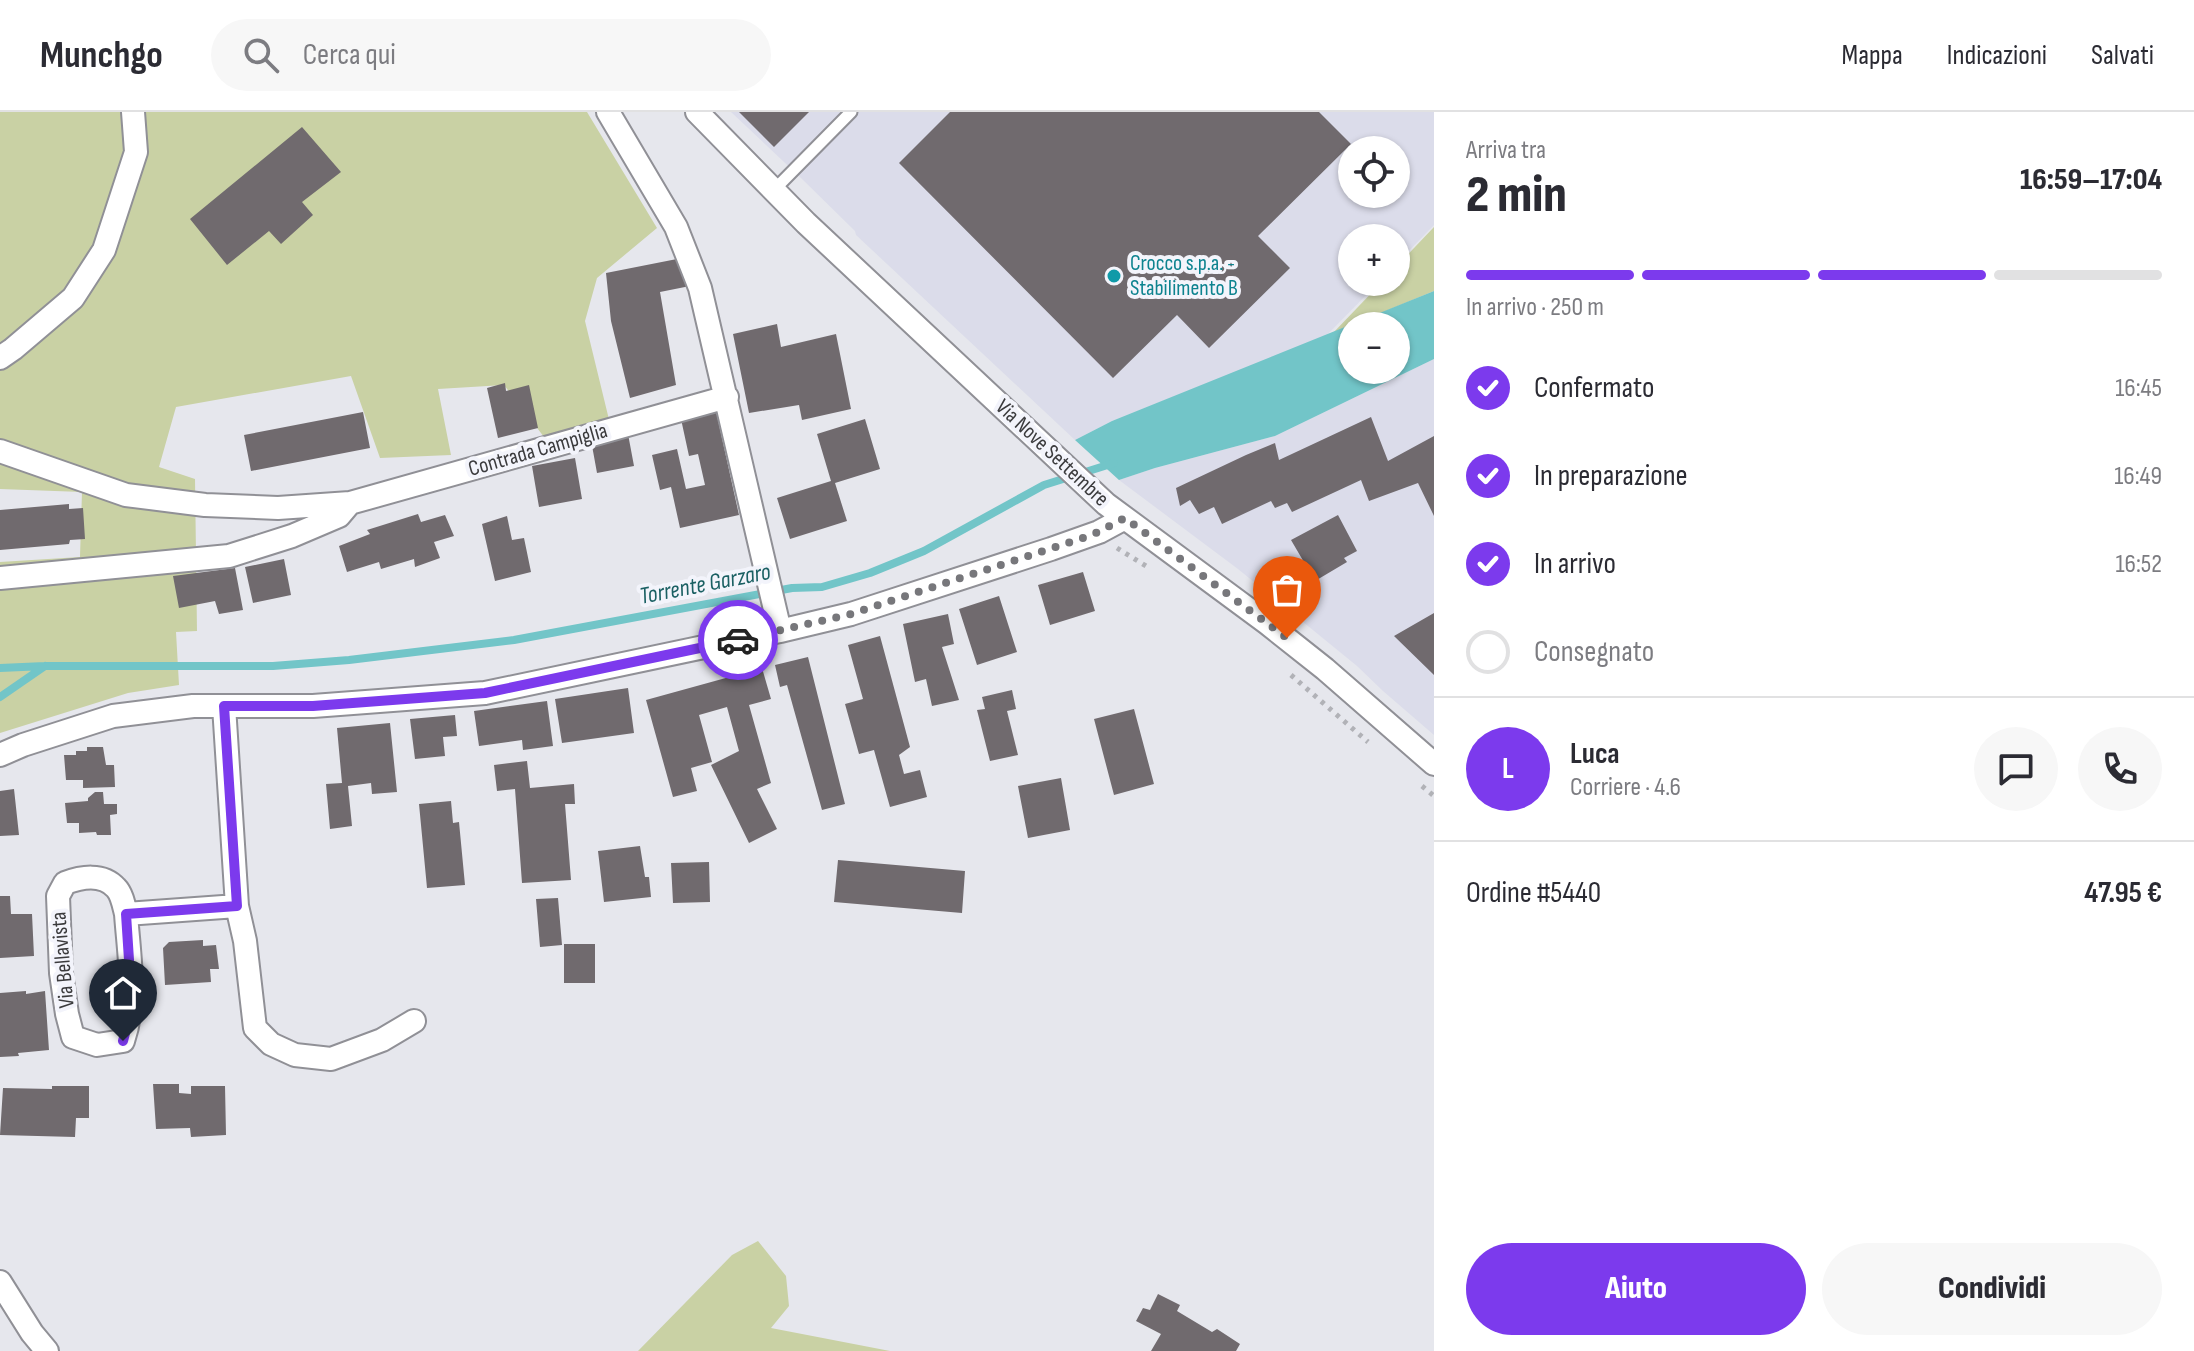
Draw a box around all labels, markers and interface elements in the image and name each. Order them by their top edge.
search box [211,19,771,91]
text: Munchgo [40,33,163,78]
icon: search [239,33,283,77]
text: Cerca qui [303,37,396,73]
text: Mappa [1842,39,1903,72]
text: Indicazioni [1947,39,2047,72]
text: Salvati [2091,39,2154,72]
text: Arriva tra [1466,135,1546,166]
map controls [1338,136,1410,384]
button: locate [1338,136,1410,208]
text: 16:59–17:04 [2020,162,2162,198]
text: 2 min [1466,164,1567,227]
button: + [1338,224,1410,296]
place label: Crocco s.p.a. - Stabilimento B [1130,250,1238,302]
marker: Crocco s.p.a. - Stabilimento B [1105,267,1123,285]
text: In arrivo · 250 m [1466,292,1604,323]
button: − [1338,312,1410,384]
icon: check [1466,366,1510,410]
text: Confermato [1534,370,1654,406]
text: 16:45 [2115,373,2162,404]
street label: Via Nove Settembre [990,394,1114,512]
street label: Contrada Campiglia [465,417,611,483]
icon: check [1466,454,1510,498]
text: In preparazione [1534,458,1688,494]
text: 16:49 [2114,461,2162,492]
icon: check [1466,542,1510,586]
text: In arrivo [1534,546,1616,582]
text: 16:52 [2115,549,2162,580]
pin [1253,556,1321,638]
water label: Torrente Garzaro [637,557,773,611]
icon: bag [1265,568,1309,612]
courier [698,600,778,680]
icon: car [716,618,760,662]
text: Consegnato [1534,634,1654,670]
button: chat [1974,727,2058,811]
button: phone [2078,727,2162,811]
text: Luca [1570,736,1620,772]
text: L [1502,751,1514,787]
text: Corriere · 4.6 [1570,772,1681,803]
text: Ordine #5440 [1466,875,1601,911]
text: 47.95 € [2084,875,2162,911]
street label: Via Bellavista [45,911,81,1009]
pin [89,959,157,1041]
icon: home [101,971,145,1015]
button: Aiuto [1466,1243,1806,1335]
button: Condividi [1822,1243,2162,1335]

